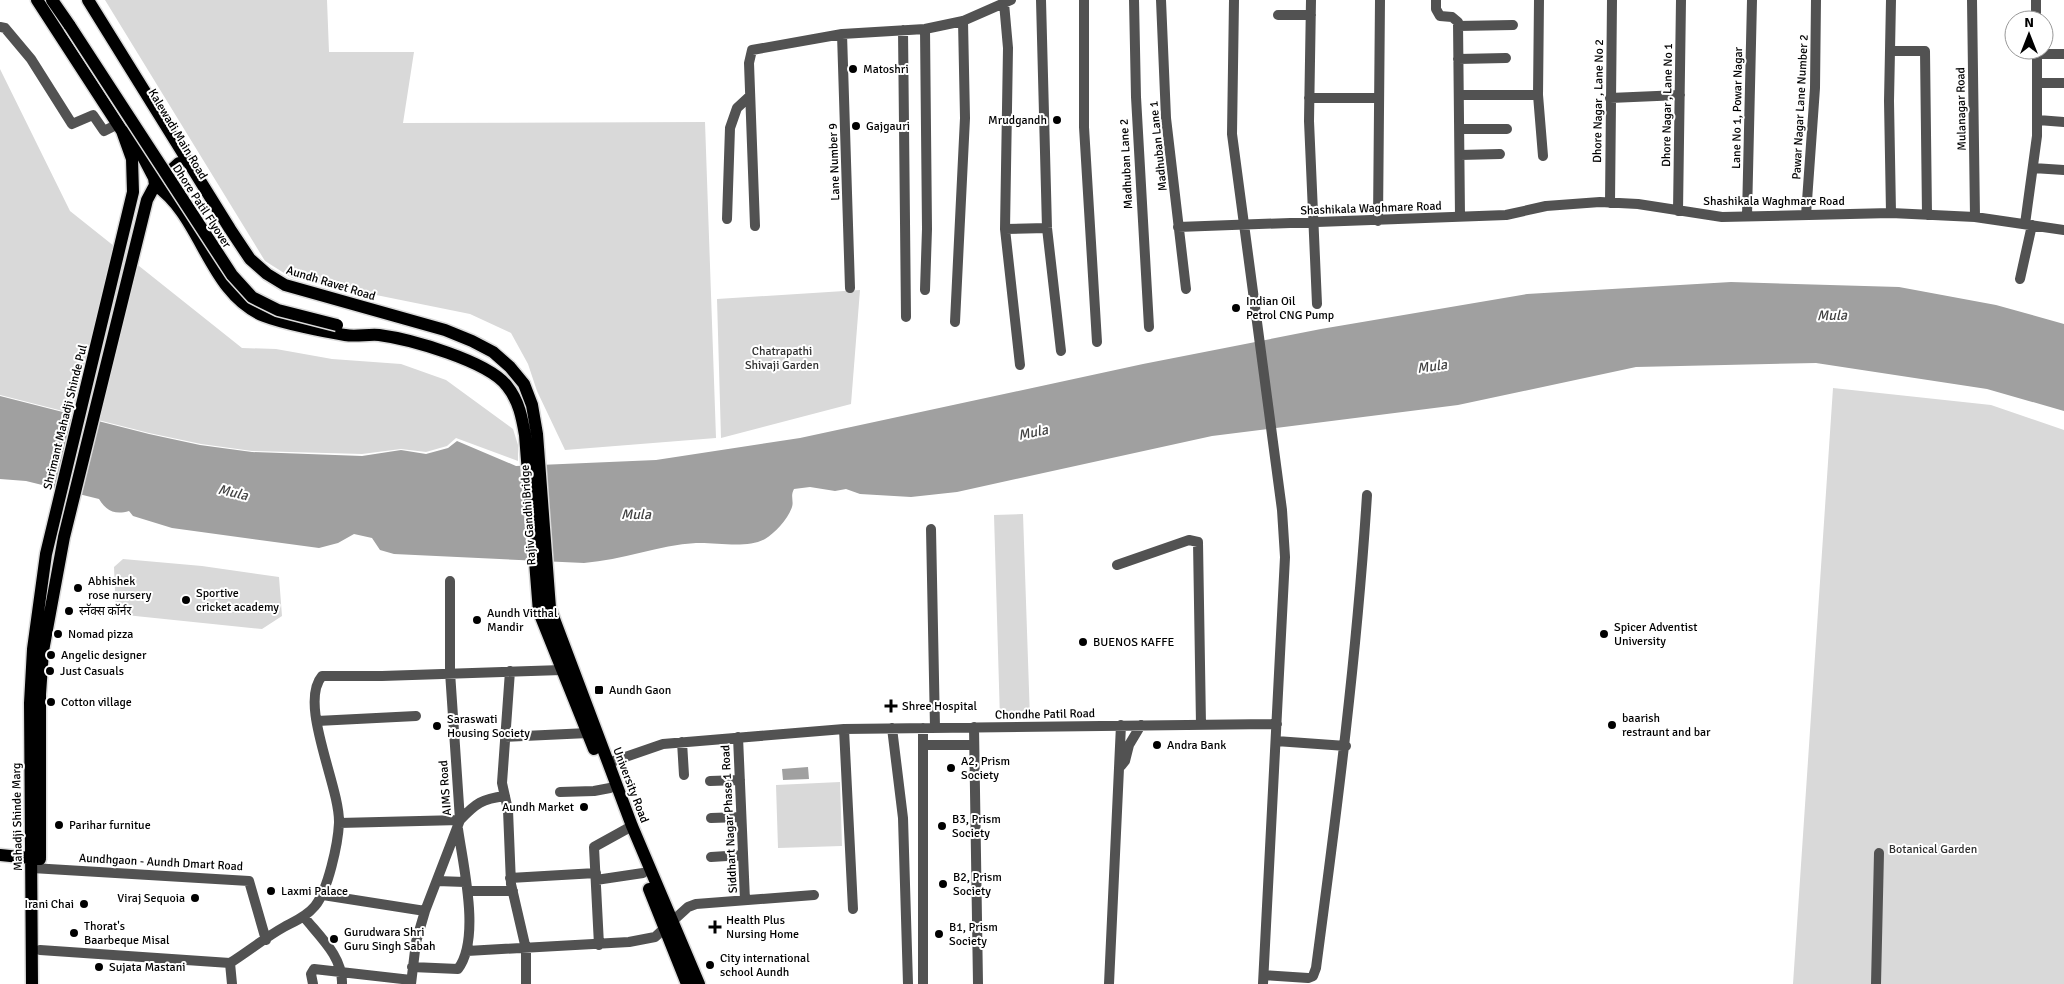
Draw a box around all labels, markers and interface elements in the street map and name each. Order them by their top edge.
north arrow [2004,10,2054,60]
text: N [2024,14,2034,31]
street label: Pawar Nagar Lane Number 2 [1789,34,1812,180]
street label: Dhore Nagar , Lane No 2 [1590,39,1607,163]
street label: Dhore Nagar , Lane No 1 [1659,43,1676,167]
street label: Lane No 1, Powar Nagar [1729,46,1746,169]
place label: Matoshri [863,62,909,77]
marker: Matoshri [847,63,859,75]
street label: Mulanagar Road [1953,67,1970,151]
street label: Kalewadi Main Road [145,86,211,182]
street label: Madhuban Lane 1 [1146,100,1171,192]
place label: Mrudgandh [988,113,1047,128]
marker: Mrudgandh [1051,114,1063,126]
street label: Madhuban Lane 2 [1117,118,1136,210]
place label: Gajgauri [866,119,910,134]
marker: Gajgauri [850,120,862,132]
street label: Lane Number 9 [826,123,843,201]
street label: Dhore Patil Flyover [169,162,234,251]
street label: Shashikala Waghmare Road [1703,194,1845,209]
street label: Shashikala Waghmare Road [1300,199,1442,218]
street label: Aundh Ravet Road [284,263,377,304]
place label: Indian Oil Petrol CNG Pump [1246,294,1334,323]
marker: Indian Oil Petrol CNG Pump [1230,302,1242,314]
water label: Mula [1817,307,1848,324]
street label: Shrimant Mahadji Shinde Pul [40,343,91,491]
park label: Chatrapathi Shivaji Garden [745,344,819,373]
water label: Mula [1416,356,1449,377]
water label: Mula [1017,421,1051,444]
street label: Rajiv Gandhi Bridge [518,464,539,566]
water label: Mula [216,481,250,504]
water label: Mula [621,506,652,523]
place label: Abhishek rose nursery [88,574,152,603]
marker: Abhishek rose nursery [72,582,84,594]
place label: Sportive cricket academy [196,586,279,615]
marker: Sportive cricket academy [180,594,192,606]
place label: स्नॅक्स कॉर्नर [79,603,132,619]
marker: स्नॅक्स कॉर्नर [63,605,75,617]
place label: Aundh Vitthal Mandir [487,606,558,635]
marker: Aundh Vitthal Mandir [471,614,483,626]
place label: Spicer Adventist University [1614,620,1697,649]
place label: Nomad pizza [68,627,133,642]
marker: Nomad pizza [52,628,64,640]
marker: Spicer Adventist University [1598,628,1610,640]
place label: BUENOS KAFFE [1093,635,1174,650]
marker: BUENOS KAFFE [1077,636,1089,648]
place label: Angelic designer [61,648,147,663]
marker: Angelic designer [45,649,57,661]
place label: Just Casuals [60,664,124,679]
marker: Just Casuals [44,665,56,677]
place label: Aundh Gaon [609,683,671,698]
marker: Aundh Gaon [593,684,605,696]
place label: Cotton village [61,695,132,710]
marker: Cotton village [45,696,57,708]
marker: Shree Hospital [884,699,898,713]
place label: Shree Hospital [902,699,977,714]
street label: Chondhe Patil Road [995,706,1095,723]
place label: baarish restraunt and bar [1622,711,1711,740]
place label: Saraswati Housing Society [447,712,530,741]
marker: baarish restraunt and bar [1606,719,1618,731]
marker: Saraswati Housing Society [431,720,443,732]
place label: Andra Bank [1167,738,1226,753]
marker: Andra Bank [1151,739,1163,751]
street label: Siddhart Nagar Phase 1 Road [718,744,741,894]
street label: University Road [609,745,652,825]
place label: A2, Prism Society [961,754,1010,783]
street label: AIMS Road [436,760,455,816]
marker: A2, Prism Society [945,762,957,774]
street label: Mahadji Shinde Marg [9,763,26,871]
place label: Aundh Market [502,800,574,815]
marker: Aundh Market [578,801,590,813]
place label: B3, Prism Society [952,812,1001,841]
place label: Parihar furnitue [69,818,151,833]
marker: Parihar furnitue [53,819,65,831]
marker: B3, Prism Society [936,820,948,832]
park label: Botanical Garden [1889,842,1977,857]
street label: Aundhgaon - Aundh Dmart Road [79,851,243,874]
place label: B2, Prism Society [953,870,1002,899]
marker: B2, Prism Society [937,878,949,890]
place label: Laxmi Palace [281,884,348,899]
marker: Laxmi Palace [265,885,277,897]
place label: Viraj Sequoia [117,891,185,906]
marker: Viraj Sequoia [189,892,201,904]
place label: Irani Chai [24,897,74,912]
marker: Irani Chai [78,898,90,910]
place label: Health Plus Nursing Home [726,913,799,942]
place label: Thorat's Baarbeque Misal [84,919,170,948]
marker: Health Plus Nursing Home [708,920,722,934]
place label: B1, Prism Society [949,920,998,949]
place label: Gurudwara Shri Guru Singh Sabah [344,925,436,954]
marker: Thorat's Baarbeque Misal [68,927,80,939]
marker: B1, Prism Society [933,928,945,940]
marker: Gurudwara Shri Guru Singh Sabah [328,933,340,945]
place label: City international school Aundh [720,951,810,980]
marker: City international school Aundh [704,959,716,971]
place label: Sujata Mastani [109,960,186,975]
marker: Sujata Mastani [93,961,105,973]

